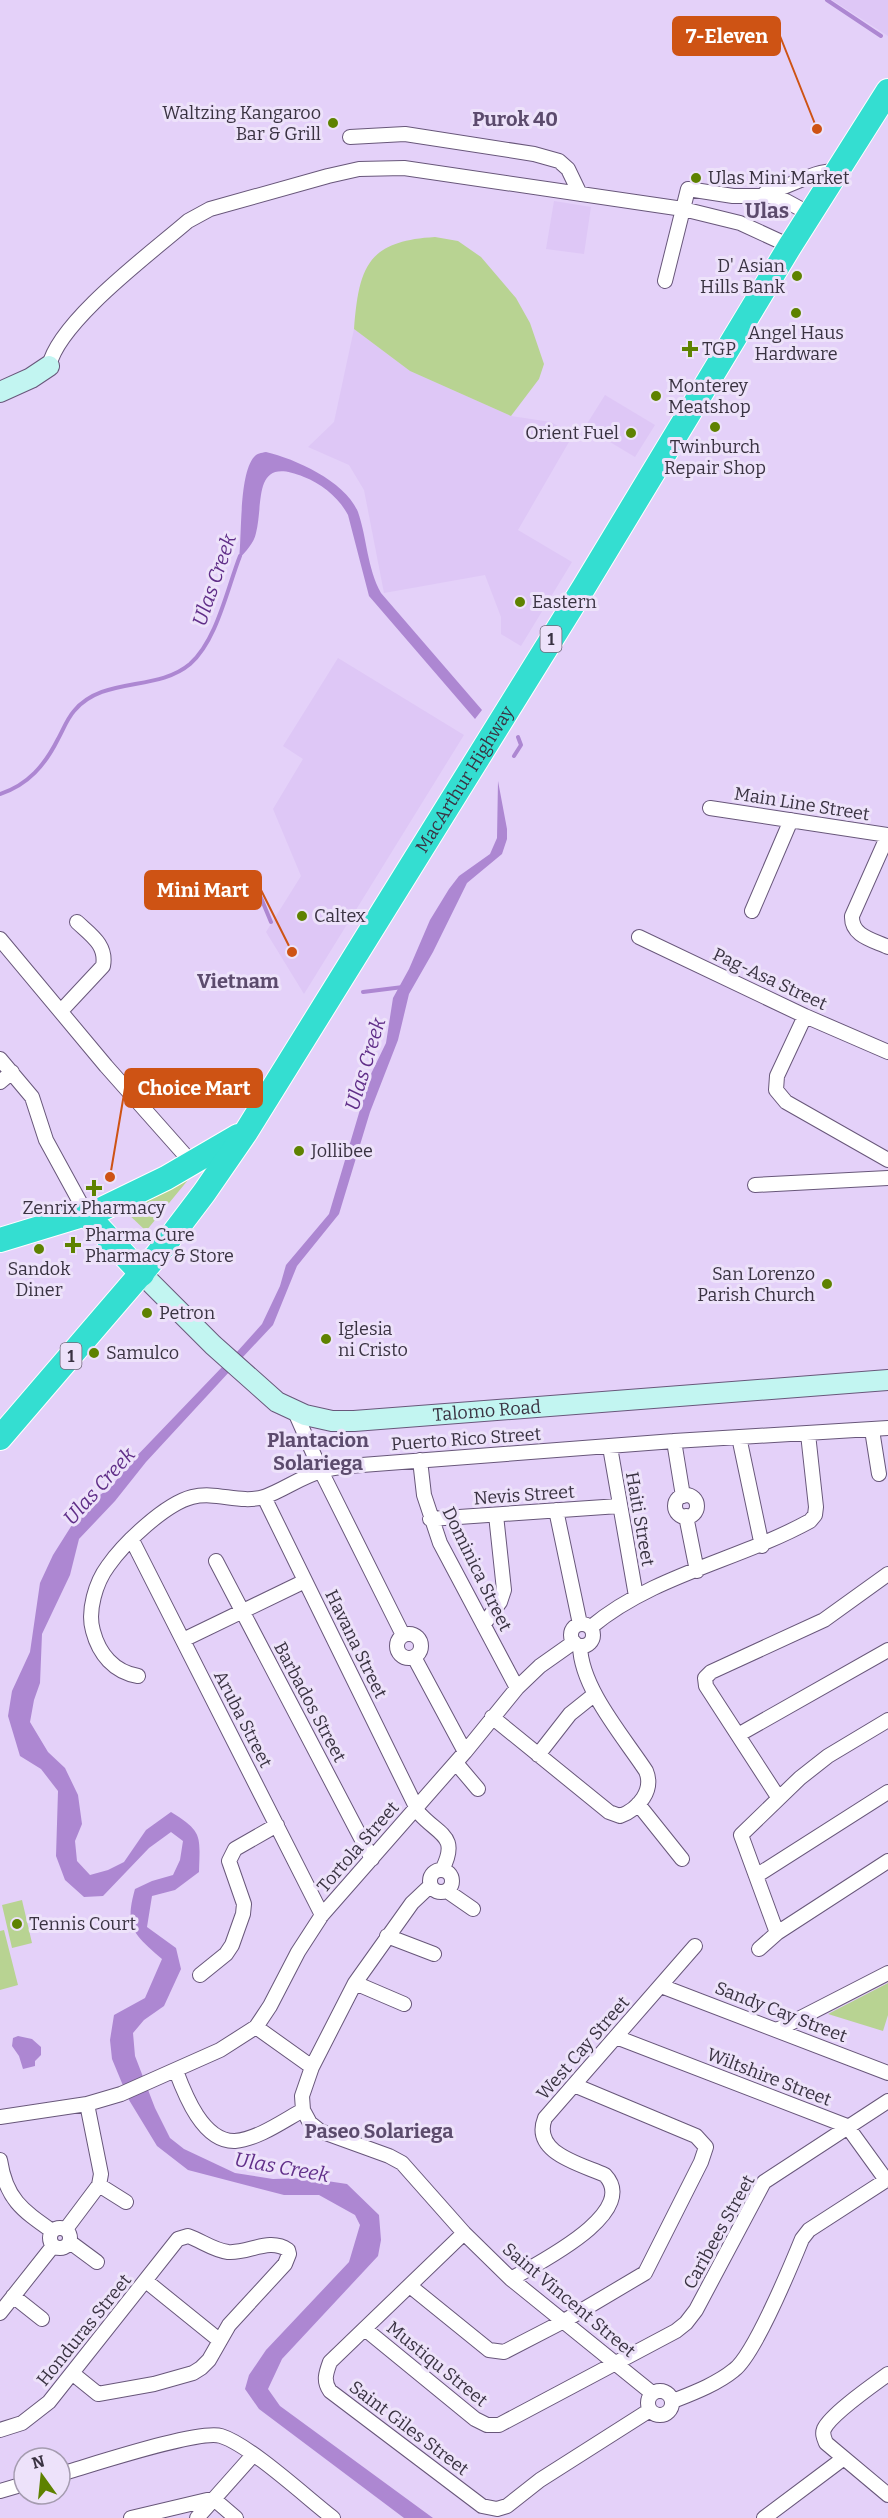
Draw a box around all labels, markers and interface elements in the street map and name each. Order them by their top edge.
callout: 7-Eleven [673,17,780,55]
text: 7-Eleven [686,24,768,48]
place label: Waltzing Kangaroo Bar & Grill [162,102,321,145]
district label: Purok 40 [472,107,558,131]
marker: Waltzing Kangaroo Bar & Grill [326,116,340,130]
place label: Ulas Mini Market [708,167,850,189]
marker: Ulas Mini Market [689,171,703,185]
district label: Ulas [745,198,789,224]
place label: D' Asian Hills Bank [700,255,786,298]
marker: D' Asian Hills Bank [790,269,804,283]
marker: Angel Haus Hardware [789,306,803,320]
place label: Angel Haus Hardware [748,322,844,365]
place label: TGP [702,338,736,360]
marker: TGP [683,342,697,356]
place label: Monterey Meatshop [668,375,751,418]
marker: Monterey Meatshop [649,389,663,403]
marker: Twinburch Repair Shop [708,420,722,434]
place label: Orient Fuel [525,422,619,444]
marker: Orient Fuel [624,426,638,440]
place label: Twinburch Repair Shop [664,436,766,479]
water label: Ulas Creek [187,531,241,629]
place label: Eastern [532,591,597,613]
marker: Eastern [513,595,527,609]
road number: 1 [540,626,562,652]
street label: MacArthur Highway [411,701,519,857]
street label: Main Line Street [733,782,872,826]
callout: Mini Mart [145,871,261,909]
text: Mini Mart [157,878,249,902]
place label: Caltex [314,905,366,927]
marker: Caltex [295,909,309,923]
street label: Pag-Asa Street [709,943,831,1015]
district label: Vietnam [197,969,279,993]
water label: Ulas Creek [340,1015,391,1113]
callout: Choice Mart [125,1069,262,1107]
text: Choice Mart [137,1076,251,1100]
place label: Jollibee [310,1140,373,1162]
marker: Jollibee [292,1144,306,1158]
marker: Zenrix Pharmacy [87,1181,101,1195]
place label: Zenrix Pharmacy [22,1197,166,1219]
place label: Pharma Cure Pharmacy & Store [85,1224,234,1267]
marker: Pharma Cure Pharmacy & Store [66,1238,80,1252]
marker: Sandok Diner [32,1242,46,1256]
place label: Sandok Diner [8,1258,71,1301]
place label: San Lorenzo Parish Church [697,1263,815,1306]
marker: San Lorenzo Parish Church [820,1277,834,1291]
place label: Petron [159,1302,216,1324]
marker: Petron [140,1306,154,1320]
place label: Iglesia ni Cristo [338,1318,408,1361]
marker: Iglesia ni Cristo [319,1332,333,1346]
place label: Samulco [106,1342,179,1364]
road number: 1 [60,1343,82,1369]
marker: Samulco [87,1346,101,1360]
street label: Talomo Road [432,1396,542,1426]
street label: Puerto Rico Street [390,1423,542,1455]
district label: Plantacion Solariega [267,1428,369,1475]
water label: Ulas Creek [58,1442,140,1530]
street label: Haiti Street [621,1470,659,1568]
street label: Nevis Street [473,1480,576,1510]
street label: Dominica Street [437,1503,517,1635]
street label: Havana Street [320,1586,392,1702]
street label: Barbados Street [269,1638,351,1766]
street label: Aruba Street [209,1667,277,1772]
street label: Tortola Street [312,1796,404,1897]
place label: Tennis Court [29,1913,136,1935]
marker: Tennis Court [10,1917,24,1931]
street label: Sandy Cay Street [712,1977,851,2047]
street label: West Cay Street [532,1991,634,2104]
street label: Wiltshire Street [704,2043,835,2111]
district label: Paseo Solariega [305,2119,453,2143]
water label: Ulas Creek [233,2147,331,2187]
street label: Caribees Street [679,2171,760,2293]
street label: Saint Vincent Street [498,2238,640,2362]
street label: Honduras Street [32,2269,136,2390]
street label: Mustiqu Street [382,2317,492,2412]
street label: Saint Giles Street [345,2376,473,2480]
north arrow [12,2446,72,2506]
text: N [30,2451,47,2473]

